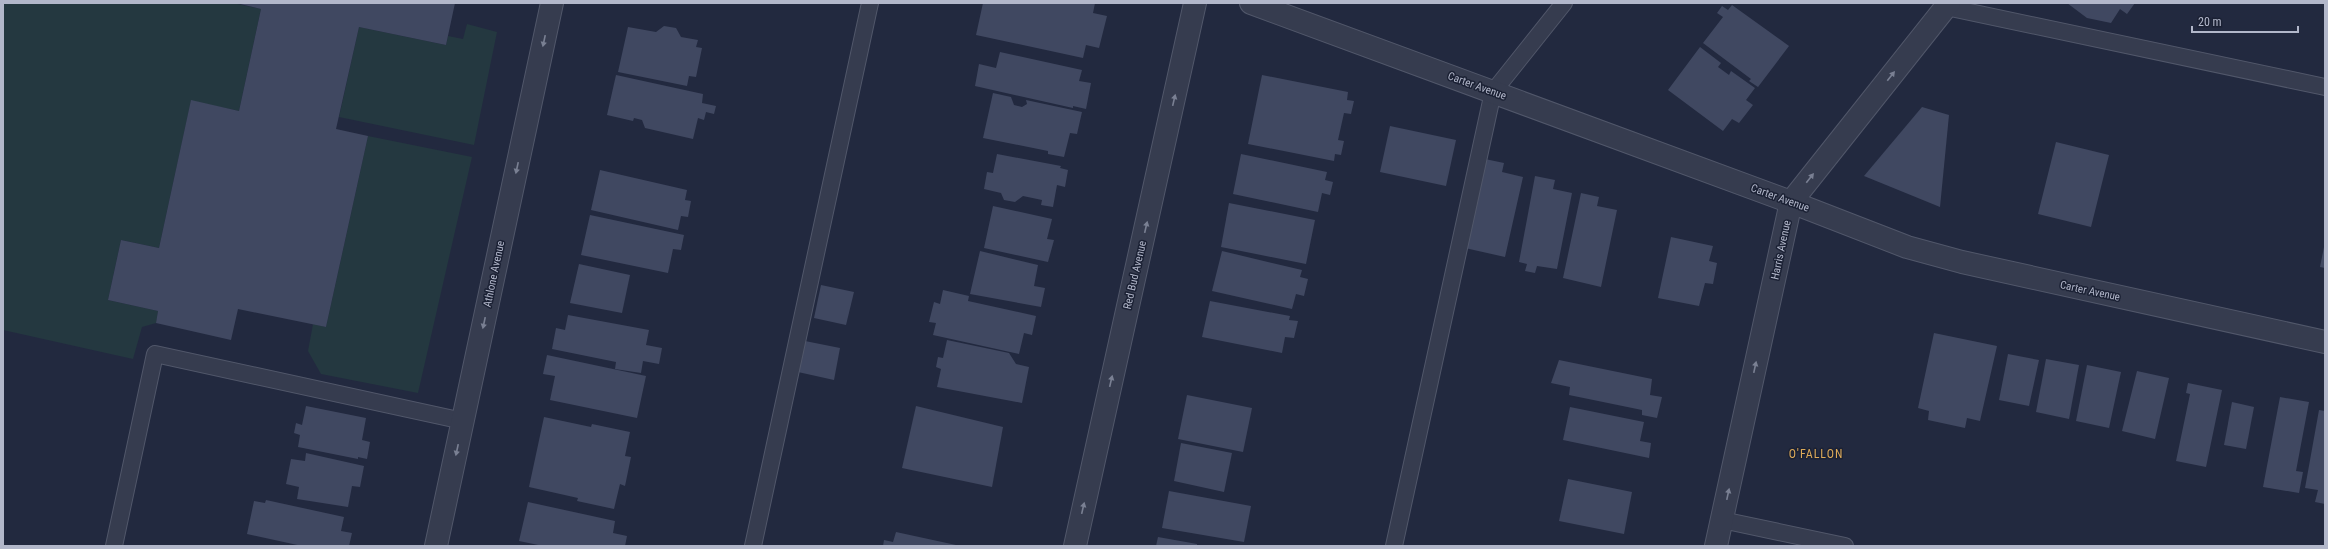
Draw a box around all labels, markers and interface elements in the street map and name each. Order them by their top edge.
scale bar [2192,8,2298,34]
text: 20 m [2198,15,2222,29]
one-way arrow [541,35,547,47]
street label: Carter Avenue [1446,69,1508,103]
one-way arrow [1887,70,1895,81]
one-way arrow [1171,94,1177,106]
one-way arrow [513,162,519,174]
one-way arrow [1806,172,1815,183]
street label: Carter Avenue [1749,181,1811,215]
street label: Harris Avenue [1768,219,1794,281]
one-way arrow [1143,221,1149,233]
street label: Red Bud Avenue [1121,239,1149,311]
street label: Athlone Avenue [481,240,507,308]
street label: Carter Avenue [2059,278,2121,304]
one-way arrow [480,317,486,329]
one-way arrow [1753,361,1759,373]
one-way arrow [1109,375,1115,387]
one-way arrow [453,444,459,456]
district label: O'FALLON [1789,447,1843,461]
one-way arrow [1725,488,1731,500]
one-way arrow [1081,502,1087,514]

